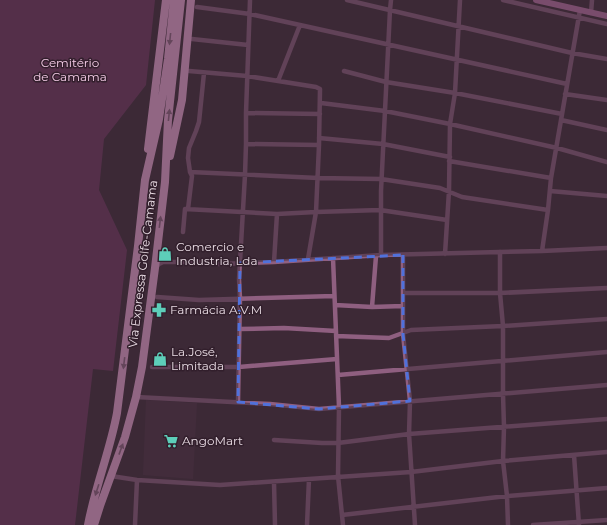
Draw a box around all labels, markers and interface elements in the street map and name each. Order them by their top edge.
one-way arrow [167,33,174,45]
park label: Cemitério de Camama [33,55,107,84]
one-way arrow [166,109,172,121]
street label: Via Expressa Golfe-Camama [125,179,160,349]
one-way arrow [157,216,164,228]
place label: Comercio e Industria, Lda [176,239,258,268]
shop icon: Comercio e Industria, Lda [157,246,173,262]
pharmacy icon: Farmácia A.V.M [151,302,167,318]
place label: Farmácia A.V.M [170,302,262,317]
place label: La.José, Limitada [171,344,224,373]
shop icon: La.José, Limitada [152,351,168,367]
one-way arrow [120,357,127,369]
supermarket icon: AngoMart [163,433,179,449]
place label: AngoMart [182,433,243,448]
one-way arrow [118,442,124,454]
one-way arrow [93,484,99,496]

